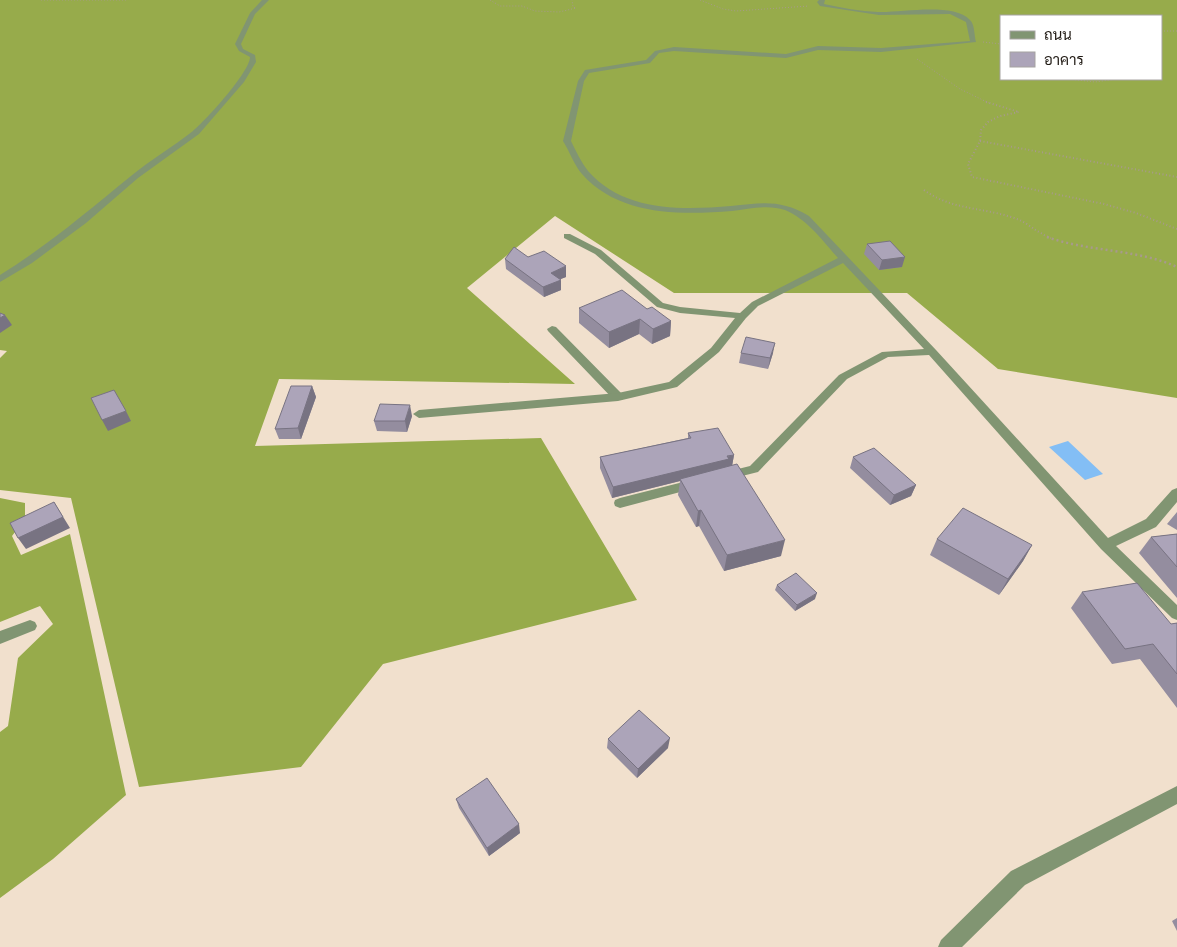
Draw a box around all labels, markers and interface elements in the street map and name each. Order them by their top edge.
legend [1000,15,1162,80]
text: ถนน [1044,26,1072,43]
text: อาคาร [1044,51,1084,68]

